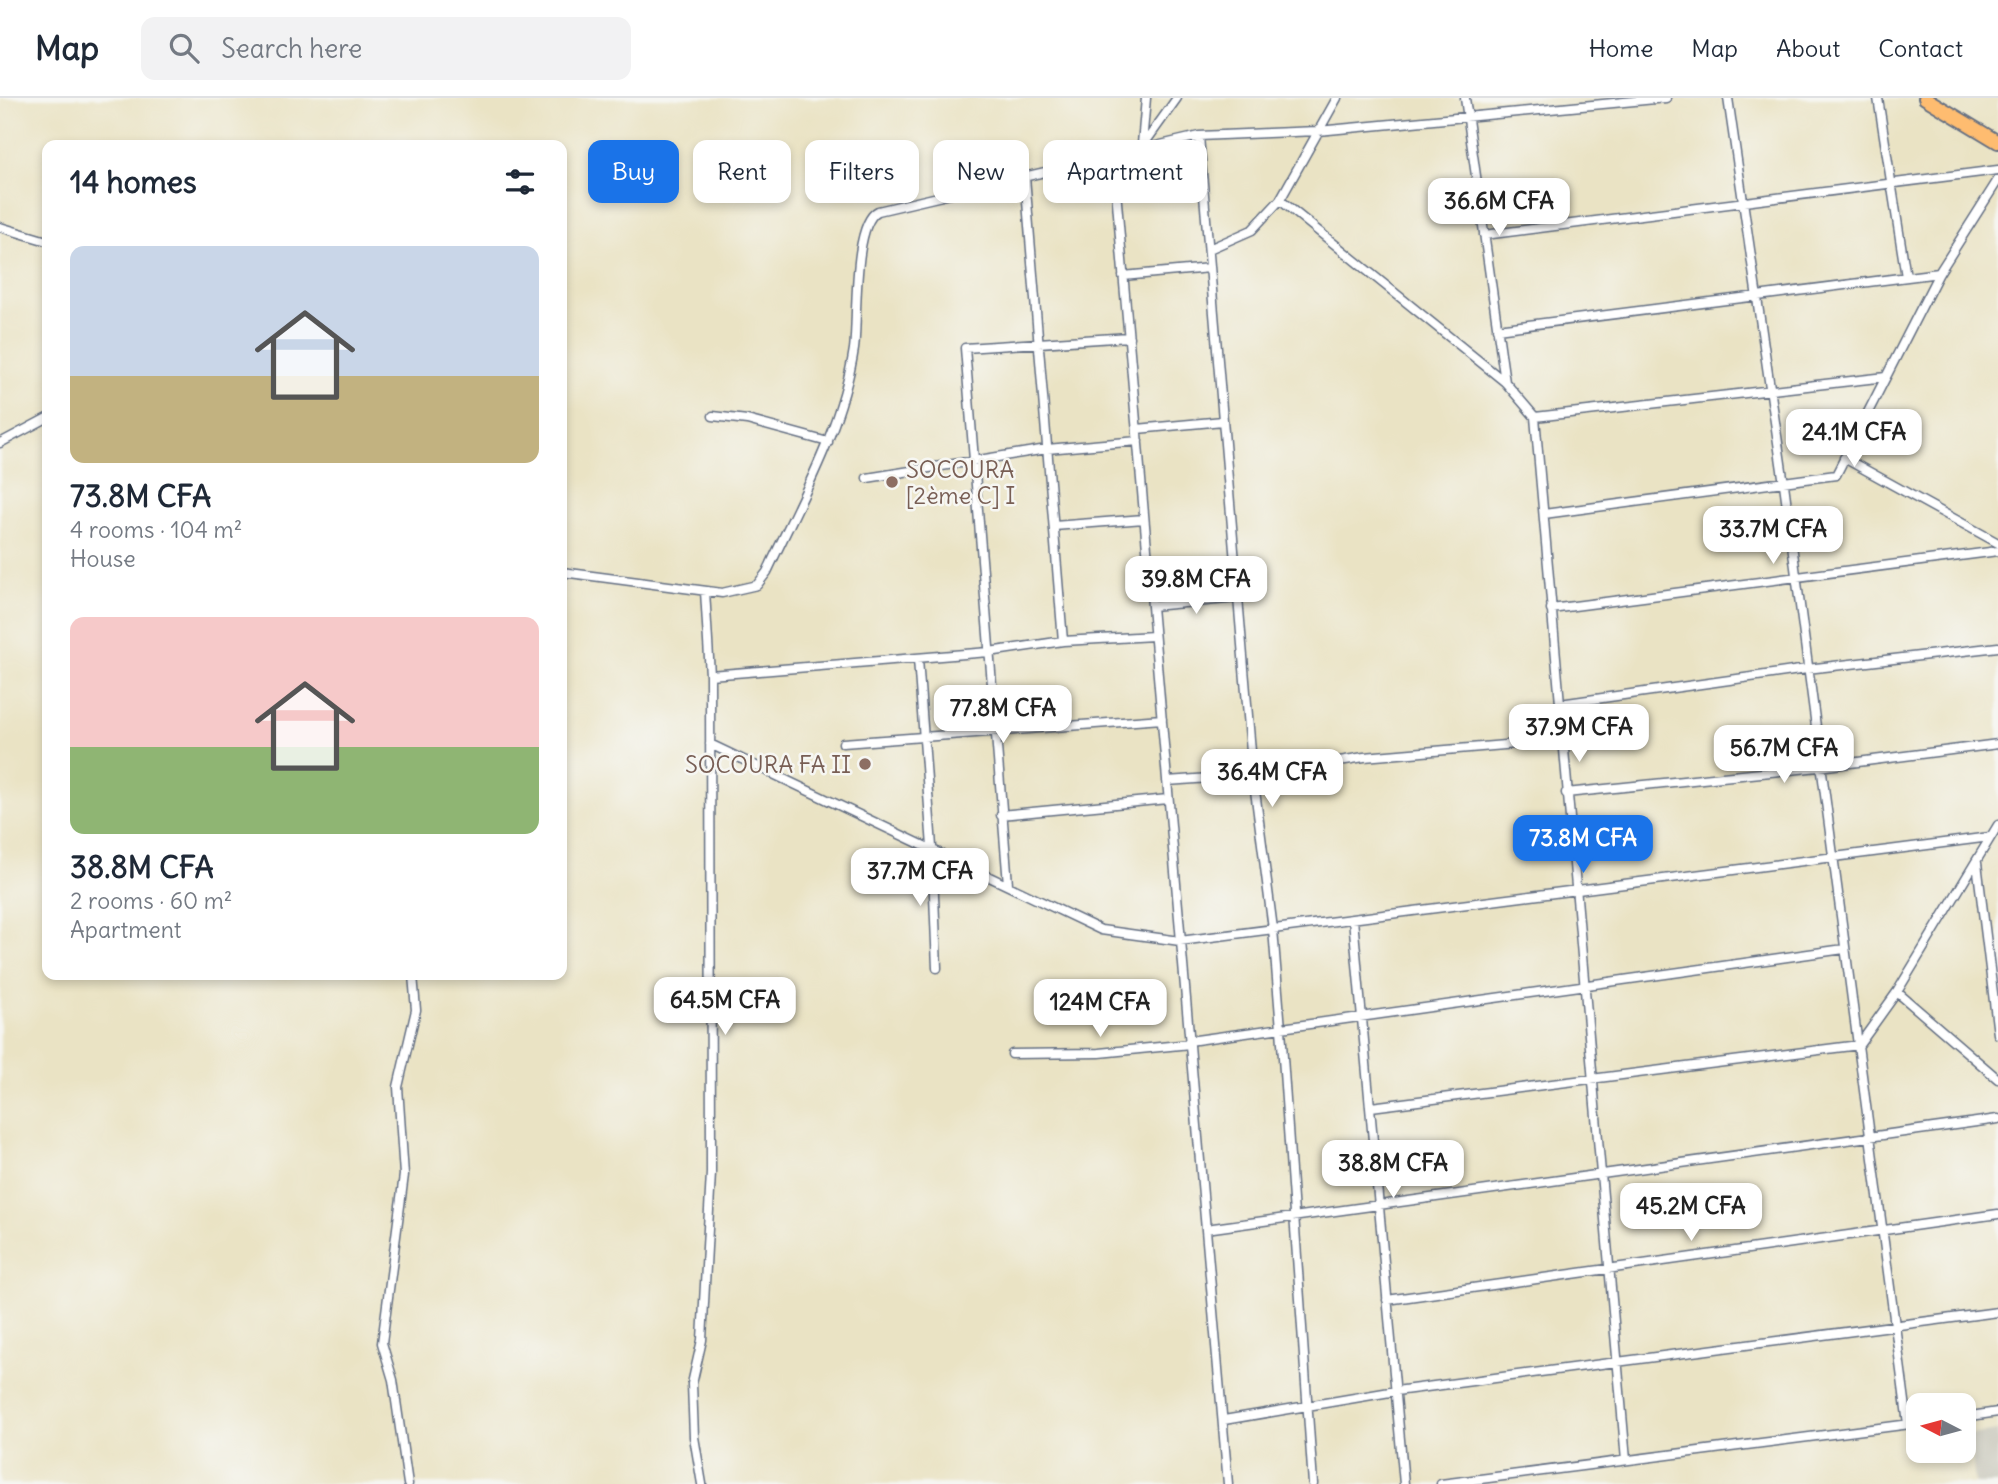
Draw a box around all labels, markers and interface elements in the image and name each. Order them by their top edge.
search box [141,17,631,80]
text: Map [35,27,99,69]
icon: search [165,29,203,67]
text: Search here [221,32,362,65]
text: Home [1589,33,1653,63]
text: Map [1691,33,1738,63]
text: About [1776,33,1840,63]
text: Contact [1878,33,1963,63]
chip: Buy [588,140,679,203]
chip: Rent [693,140,791,203]
chip: Filters [805,140,919,203]
chip: New [933,140,1029,203]
chip: Apartment [1043,140,1207,203]
text: 14 homes [70,163,197,201]
icon: filters [501,163,539,201]
pin: 36.6M CFA [1419,178,1579,238]
text: 36.6M CFA [1444,186,1554,215]
icon: home [242,292,368,418]
pin: 24.1M CFA [1774,410,1934,469]
text: 24.1M CFA [1802,417,1906,446]
place label: SOCOURA [2ème C] I [906,455,1015,510]
marker: SOCOURA [2ème C] I [884,474,900,490]
text: 73.8M CFA [70,477,211,515]
pin: 33.7M CFA [1693,506,1853,566]
text: 33.7M CFA [1719,514,1827,543]
text: 4 rooms · 104 m² [70,515,242,544]
text: House [70,544,136,573]
pin: 39.8M CFA [1116,556,1276,616]
text: 39.8M CFA [1141,564,1251,593]
icon: home [242,663,368,789]
pin: 77.8M CFA [923,686,1083,745]
text: 77.8M CFA [950,693,1056,722]
pin: 37.9M CFA [1499,704,1659,764]
text: 37.9M CFA [1525,712,1633,741]
pin: 56.7M CFA [1704,726,1864,785]
text: 56.7M CFA [1730,733,1838,762]
place label: SOCOURA FA II [685,750,851,779]
pin: 36.4M CFA [1192,750,1352,809]
marker: SOCOURA FA II [857,756,873,772]
text: 36.4M CFA [1217,757,1327,786]
pin: 73.8M CFA [1503,816,1663,875]
text: 73.8M CFA [1529,823,1637,852]
text: 38.8M CFA [70,848,214,886]
pin: 37.7M CFA [840,848,1000,908]
text: 37.7M CFA [867,856,973,885]
text: 2 rooms · 60 m² [70,886,232,915]
text: Apartment [70,915,182,944]
pin: 64.5M CFA [645,978,805,1037]
pin: 124M CFA [1028,979,1172,1039]
text: 64.5M CFA [670,985,780,1014]
text: 124M CFA [1050,987,1150,1016]
pin: 38.8M CFA [1313,1140,1473,1200]
text: 38.8M CFA [1338,1148,1448,1177]
pin: 45.2M CFA [1611,1184,1771,1243]
text: 45.2M CFA [1636,1191,1746,1220]
north arrow [1906,1393,1976,1463]
map controls [1906,1393,1976,1463]

